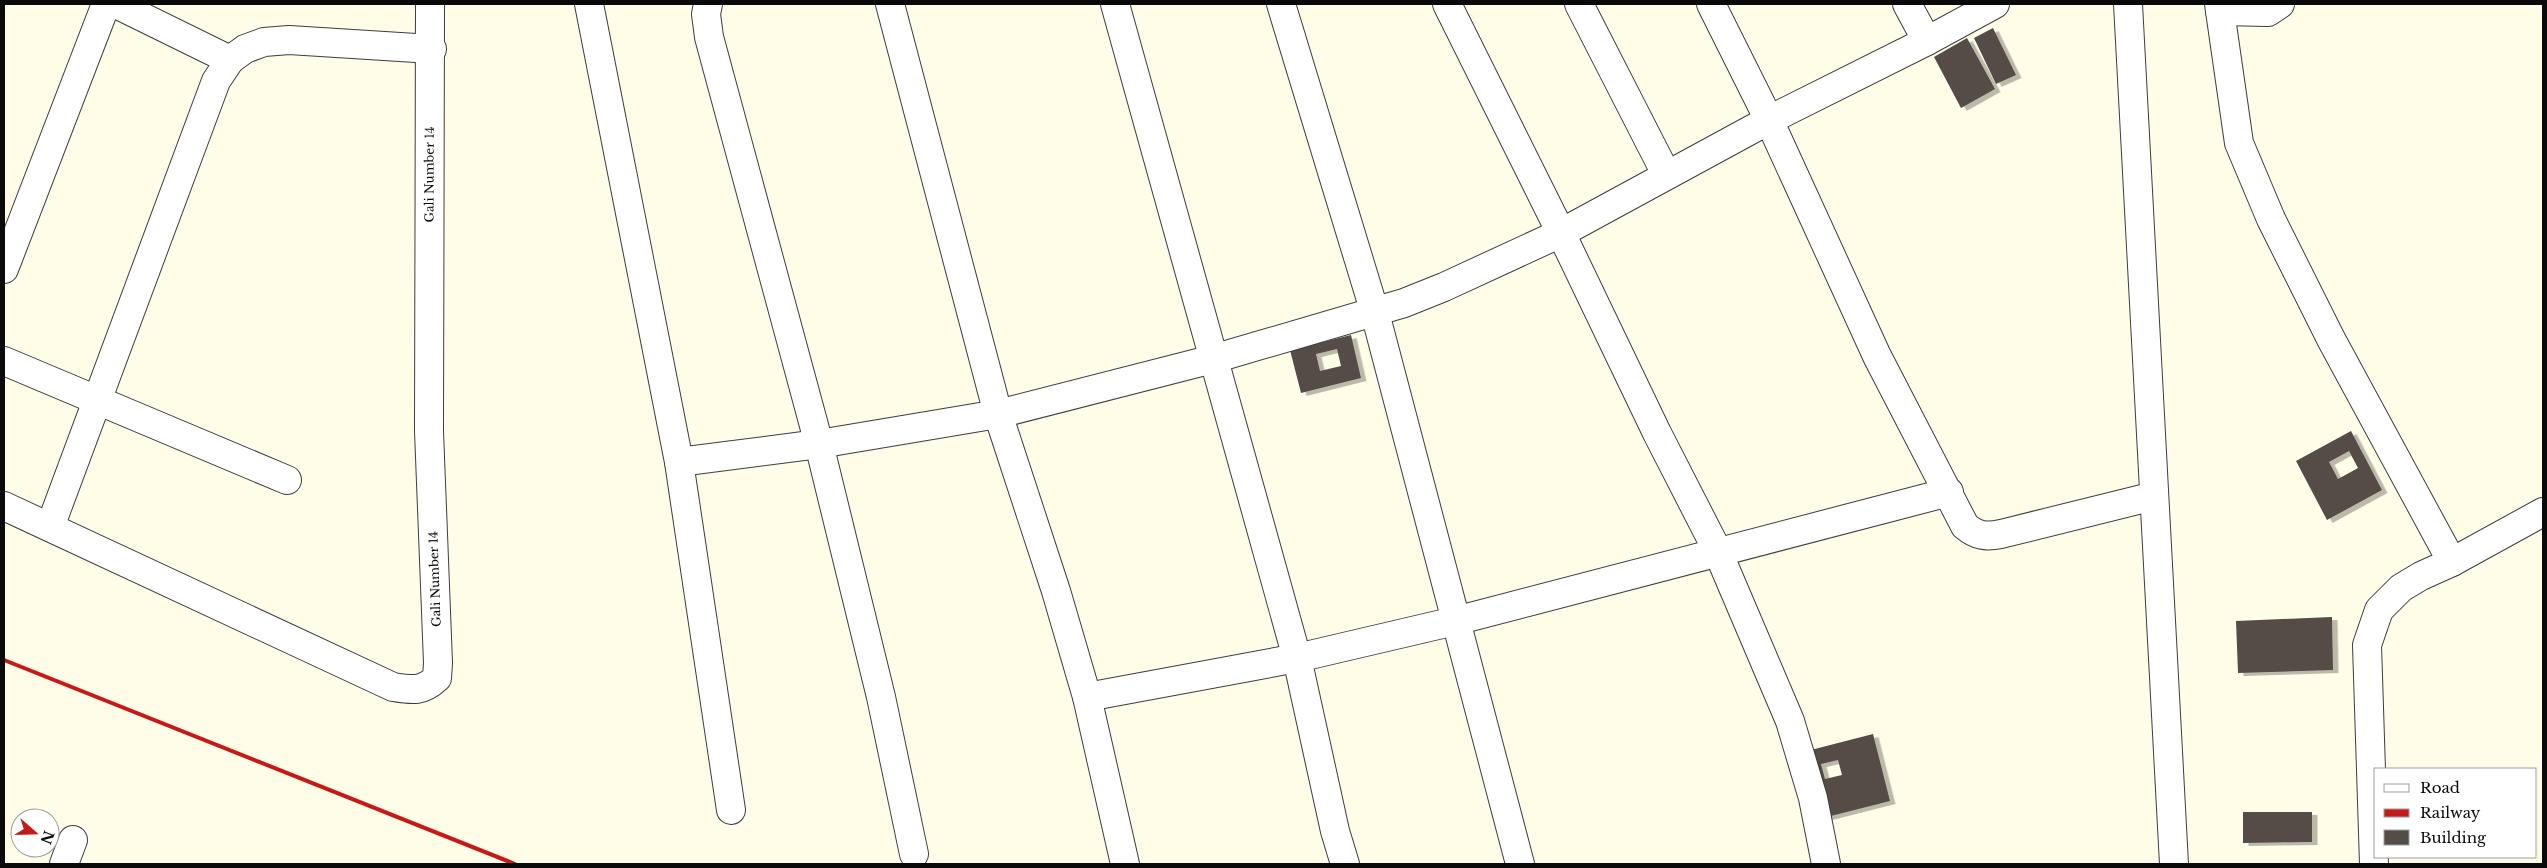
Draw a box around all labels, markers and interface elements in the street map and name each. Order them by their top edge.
street label: Gali Number 14 [421,126,437,223]
street label: Gali Number 14 [425,531,444,627]
legend [2374,768,2537,858]
text: Road [2420,778,2460,797]
text: Railway [2420,803,2481,822]
north arrow [10,808,60,858]
text: N [37,828,58,847]
text: Building [2420,828,2487,847]

